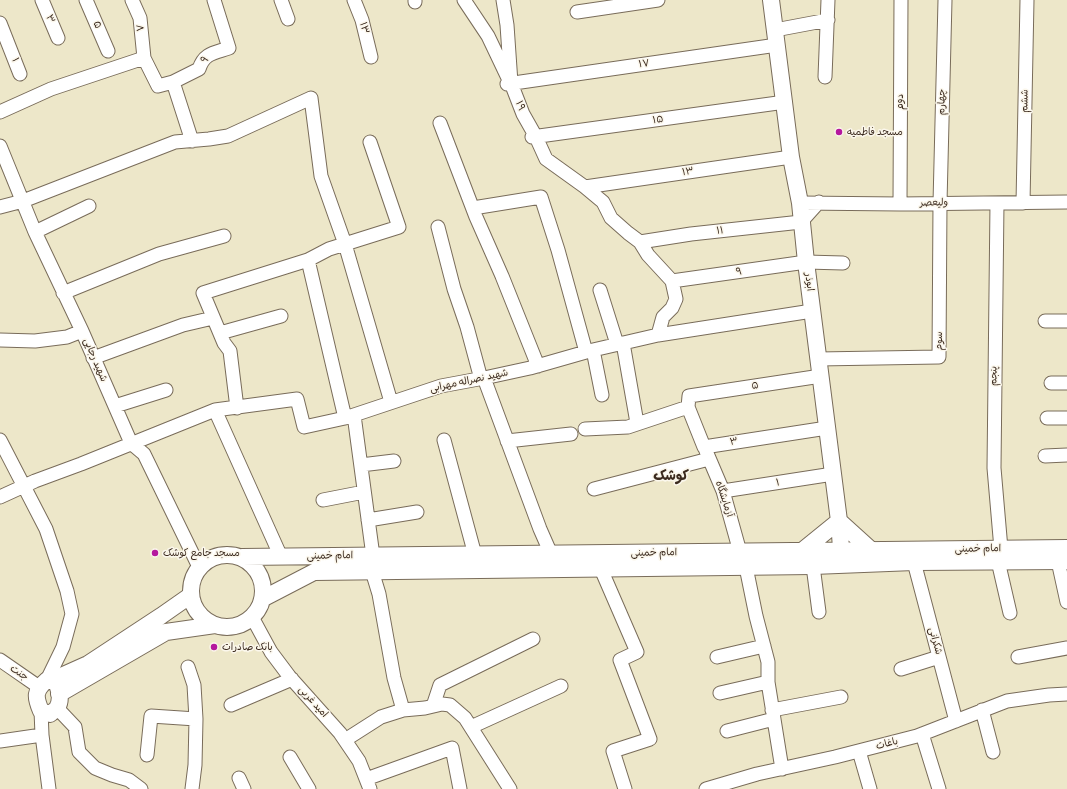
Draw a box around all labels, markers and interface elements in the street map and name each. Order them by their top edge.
street label: ۳ [43,13,57,25]
street label: ۵ [90,19,104,31]
street label: ۱۳ [357,21,371,35]
street label: ۷ [135,24,147,32]
street label: ۹ [198,54,212,66]
street label: ۱ [9,56,21,64]
street label: ۱۷ [638,57,650,71]
street label: چهارم [936,89,948,115]
street label: ششم [1019,89,1031,113]
street label: دوم [894,94,906,110]
street label: ۱۹ [513,99,527,113]
street label: ۱۵ [652,113,664,127]
place label: مسجد فاطمیه [847,126,903,138]
marker: مسجد فاطمیه [834,127,844,137]
street label: ۱۳ [681,165,695,179]
street label: ولیعصر [920,197,948,209]
street label: ۱۱ [716,225,724,237]
street label: ۹ [735,266,743,278]
street label: ابوذر [802,272,816,292]
street label: سوم [933,332,945,350]
street label: شهید رجایی [80,336,110,384]
street label: پنجم [988,366,1000,386]
street label: شهید نصراله مهرابی [429,367,509,395]
street label: ۵ [751,380,759,392]
street label: ۳ [729,435,739,449]
district label: کوشک [653,468,689,484]
street label: ۱ [775,477,781,489]
street label: آزمایشگاه [713,479,735,519]
street label: امام خمینی [955,543,1001,555]
place label: مسجد جامع کوشک [163,547,240,559]
street label: امام خمینی [631,547,677,559]
marker: مسجد جامع کوشک [150,548,160,558]
street label: امام خمینی [307,550,353,562]
street label: شکرانی [926,626,944,656]
place label: بانک صادرات [222,641,273,653]
marker: بانک صادرات [209,642,219,652]
street label: جنت [8,663,30,683]
street label: امید غربی [296,684,330,720]
street label: باغات [875,735,899,753]

